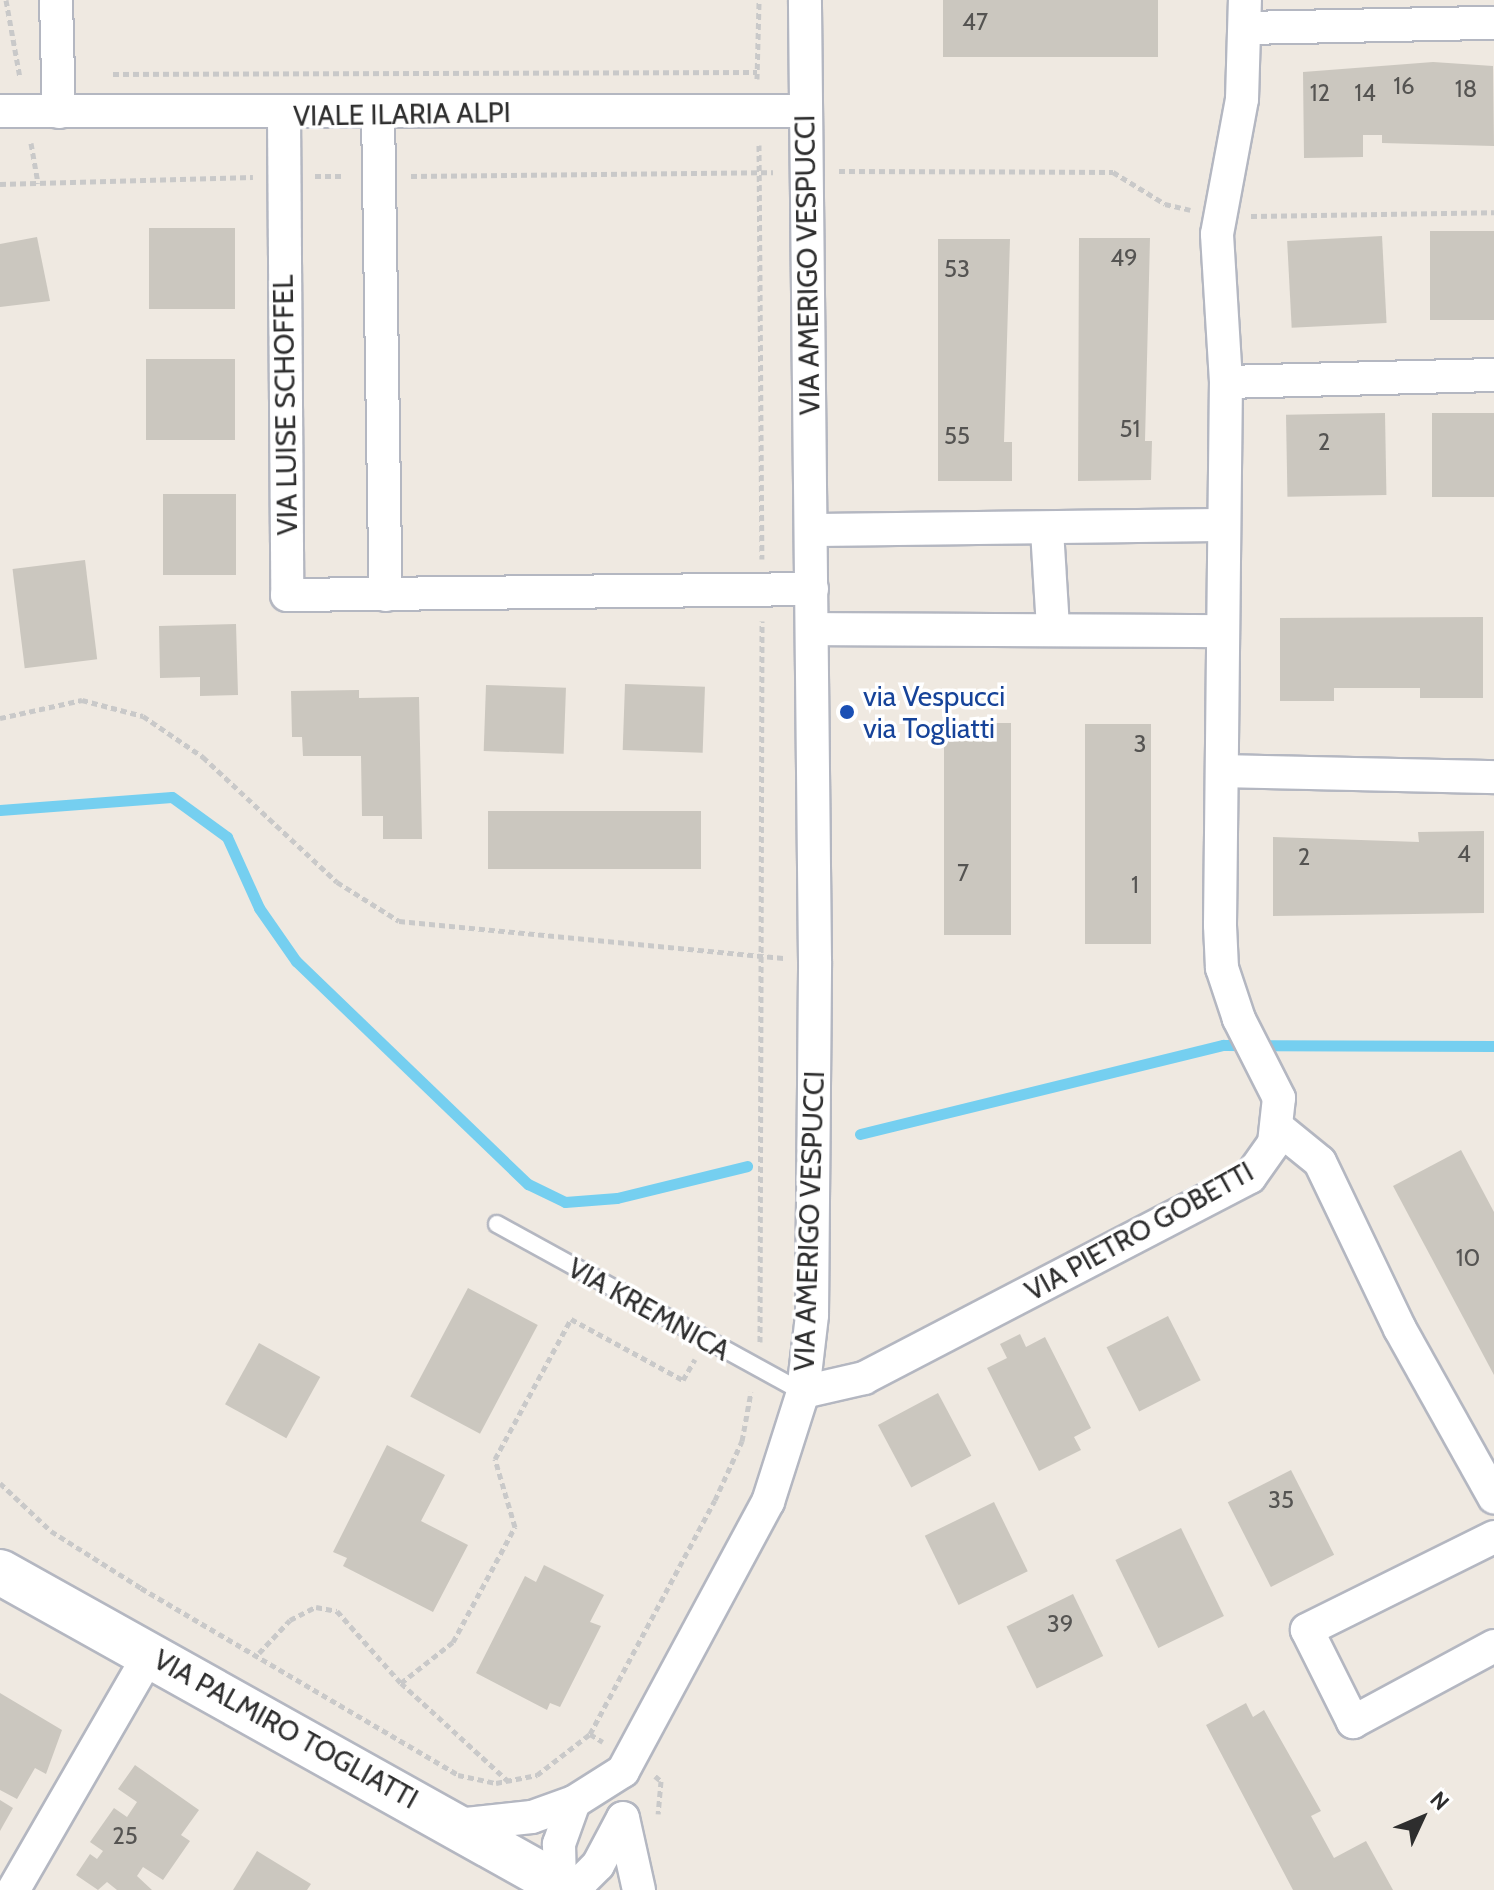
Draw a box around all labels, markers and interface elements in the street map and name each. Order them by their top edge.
house number: 47 [962,8,988,36]
house number: 16 [1393,72,1415,100]
house number: 18 [1455,75,1477,103]
house number: 12 [1310,79,1330,107]
house number: 14 [1354,79,1376,107]
street label: VIALE ILARIA ALPI [293,95,511,133]
street label: VIA AMERIGO VESPUCCI [788,115,826,415]
house number: 49 [1110,244,1138,272]
house number: 53 [944,255,970,283]
street label: VIA LUISE SCHOFFEL [266,274,304,536]
house number: 51 [1120,415,1140,443]
house number: 55 [944,422,970,450]
house number: 2 [1318,428,1330,456]
place label: via Vespucci via Togliatti [863,679,1005,745]
marker: via Vespucci via Togliatti [838,703,856,721]
house number: 3 [1134,730,1146,758]
house number: 4 [1457,840,1471,868]
house number: 2 [1298,843,1310,871]
house number: 7 [957,859,969,887]
house number: 1 [1131,871,1139,899]
street label: VIA AMERIGO VESPUCCI [787,1070,831,1372]
street label: VIA PIETRO GOBETTI [1019,1154,1259,1308]
house number: 10 [1456,1244,1480,1272]
street label: VIA KREMNICA [562,1251,736,1367]
house number: 35 [1268,1486,1294,1514]
house number: 39 [1047,1610,1073,1638]
street label: VIA PALMIRO TOGLIATTI [148,1642,424,1816]
north arrow [1382,1778,1462,1858]
text: N [1425,1786,1455,1816]
house number: 25 [112,1822,138,1850]

